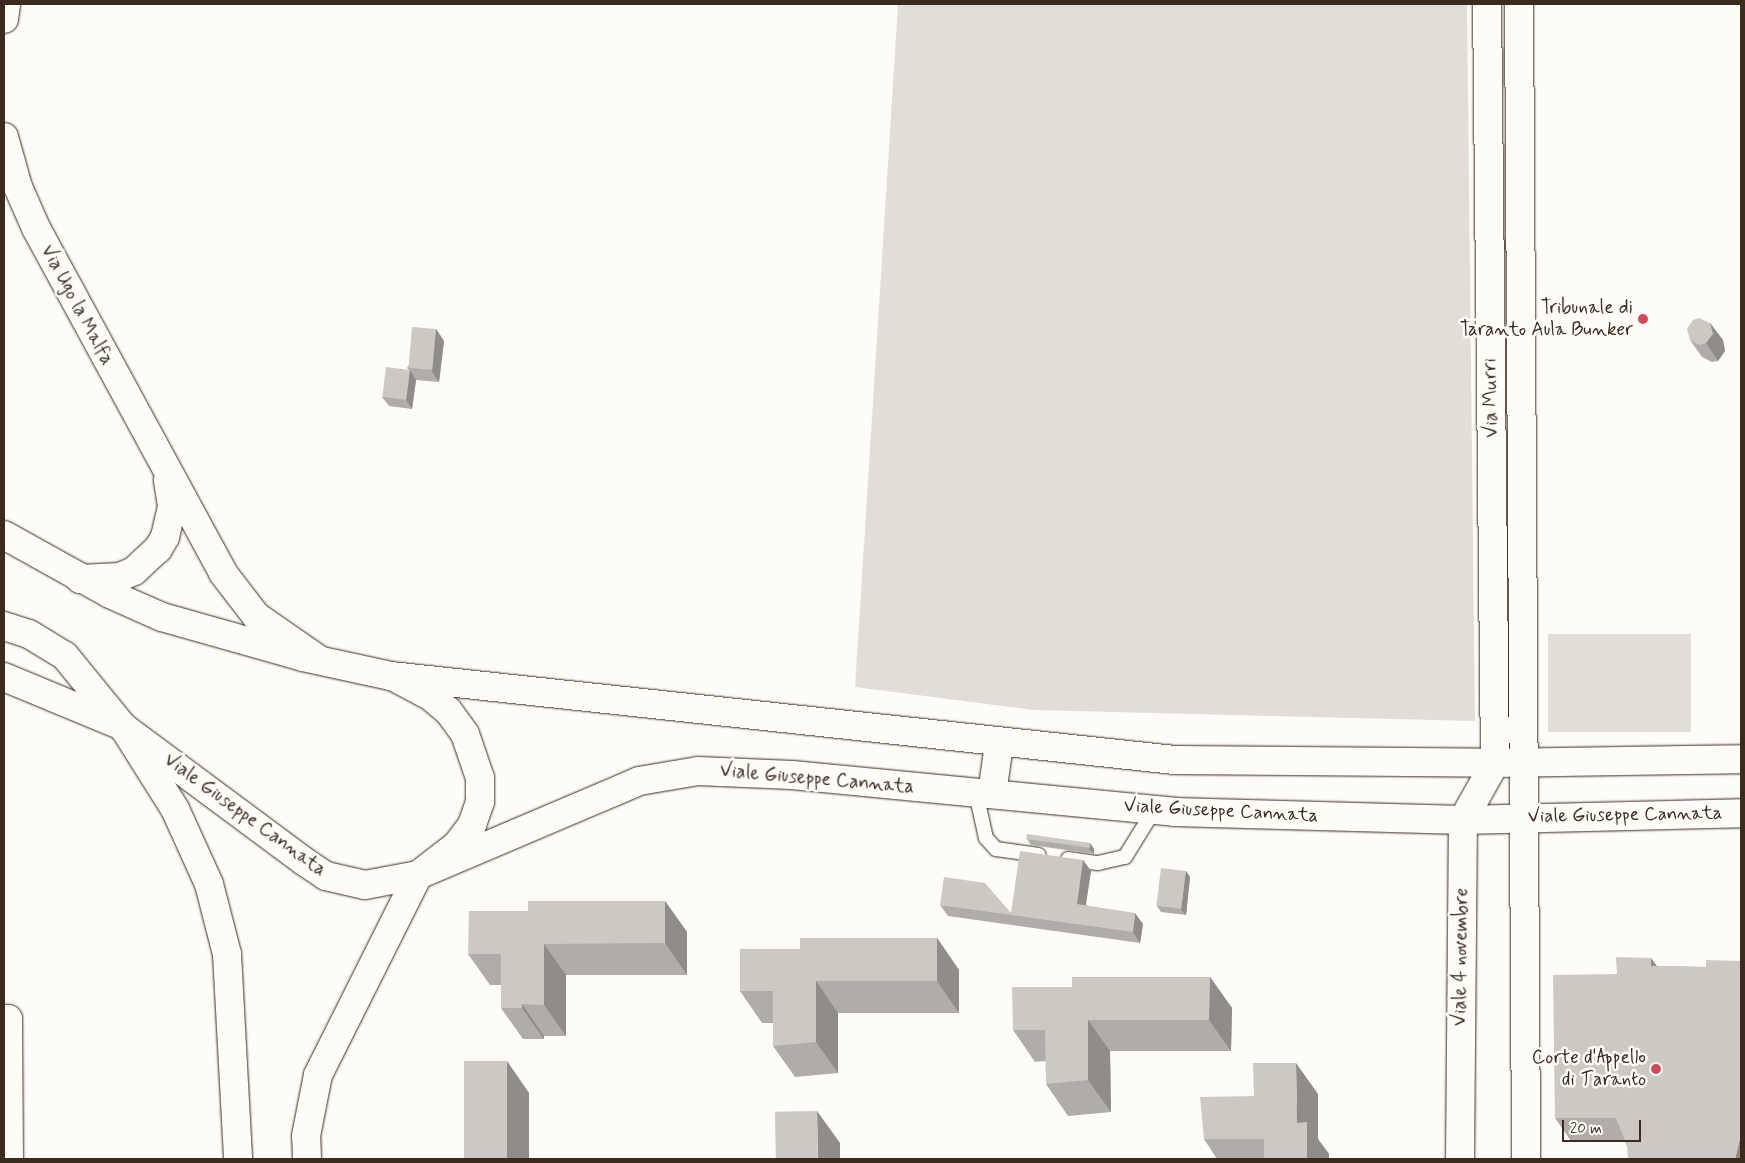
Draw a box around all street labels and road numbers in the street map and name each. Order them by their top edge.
street label: Via Ugo la Malfa [36,241,118,369]
street label: Via Murri [1479,359,1503,437]
street label: Viale Giuseppe Cannata [160,749,330,881]
street label: Viale Giuseppe Cannata [719,759,915,799]
street label: Viale Giuseppe Cannata [1124,795,1318,827]
street label: Viale Giuseppe Cannata [1528,802,1722,828]
street label: Viale 4 novembre [1448,888,1474,1026]

